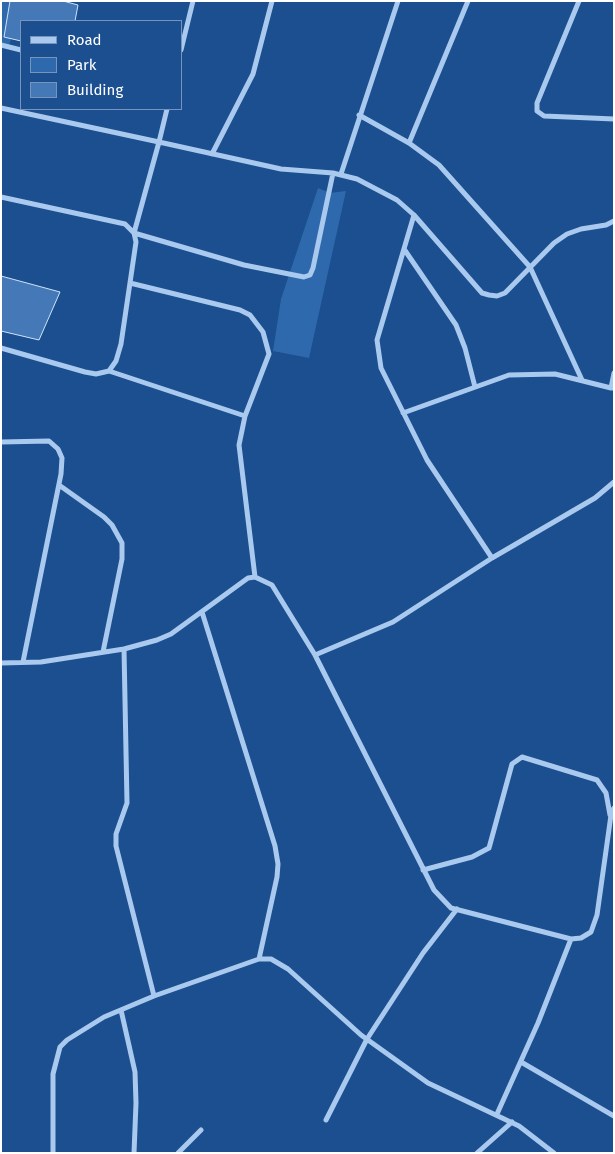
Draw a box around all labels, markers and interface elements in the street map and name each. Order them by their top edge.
legend [20,20,182,110]
text: Road [67,31,102,49]
text: Park [67,56,97,74]
text: Building [67,81,123,99]

